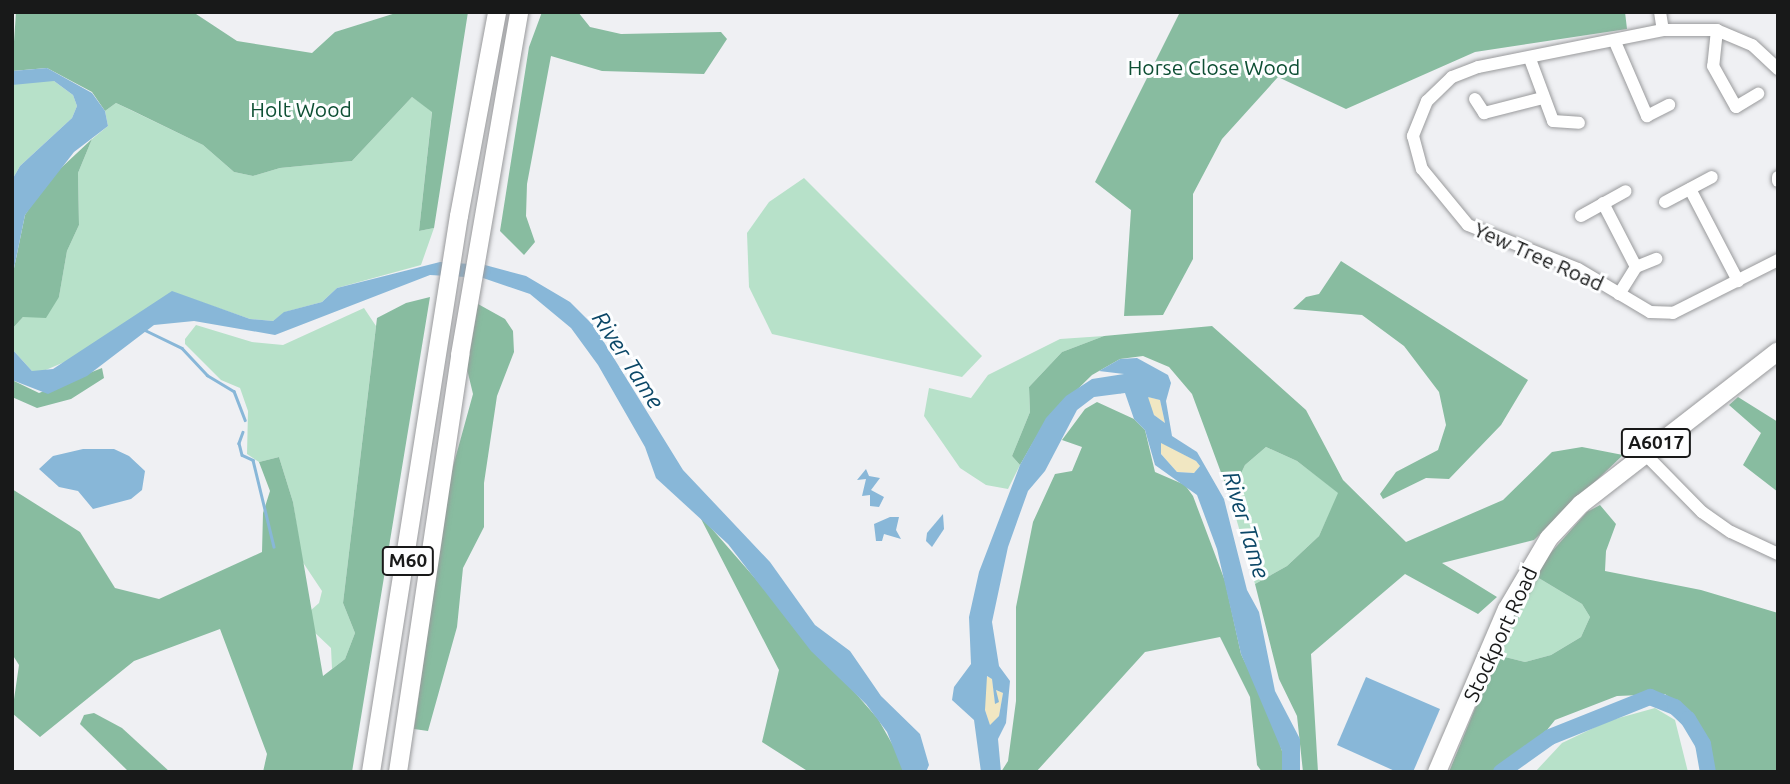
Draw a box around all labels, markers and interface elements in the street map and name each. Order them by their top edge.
park label: Horse Close Wood [1128,54,1300,80]
park label: Holt Wood [250,96,352,122]
street label: Yew Tree Road [1470,216,1608,296]
water label: River Tame [586,306,670,414]
road number: A6017 [1619,428,1693,458]
water label: River Tame [1217,468,1275,582]
road number: M60 [382,546,434,576]
street label: Stockport Road [1458,563,1542,705]

